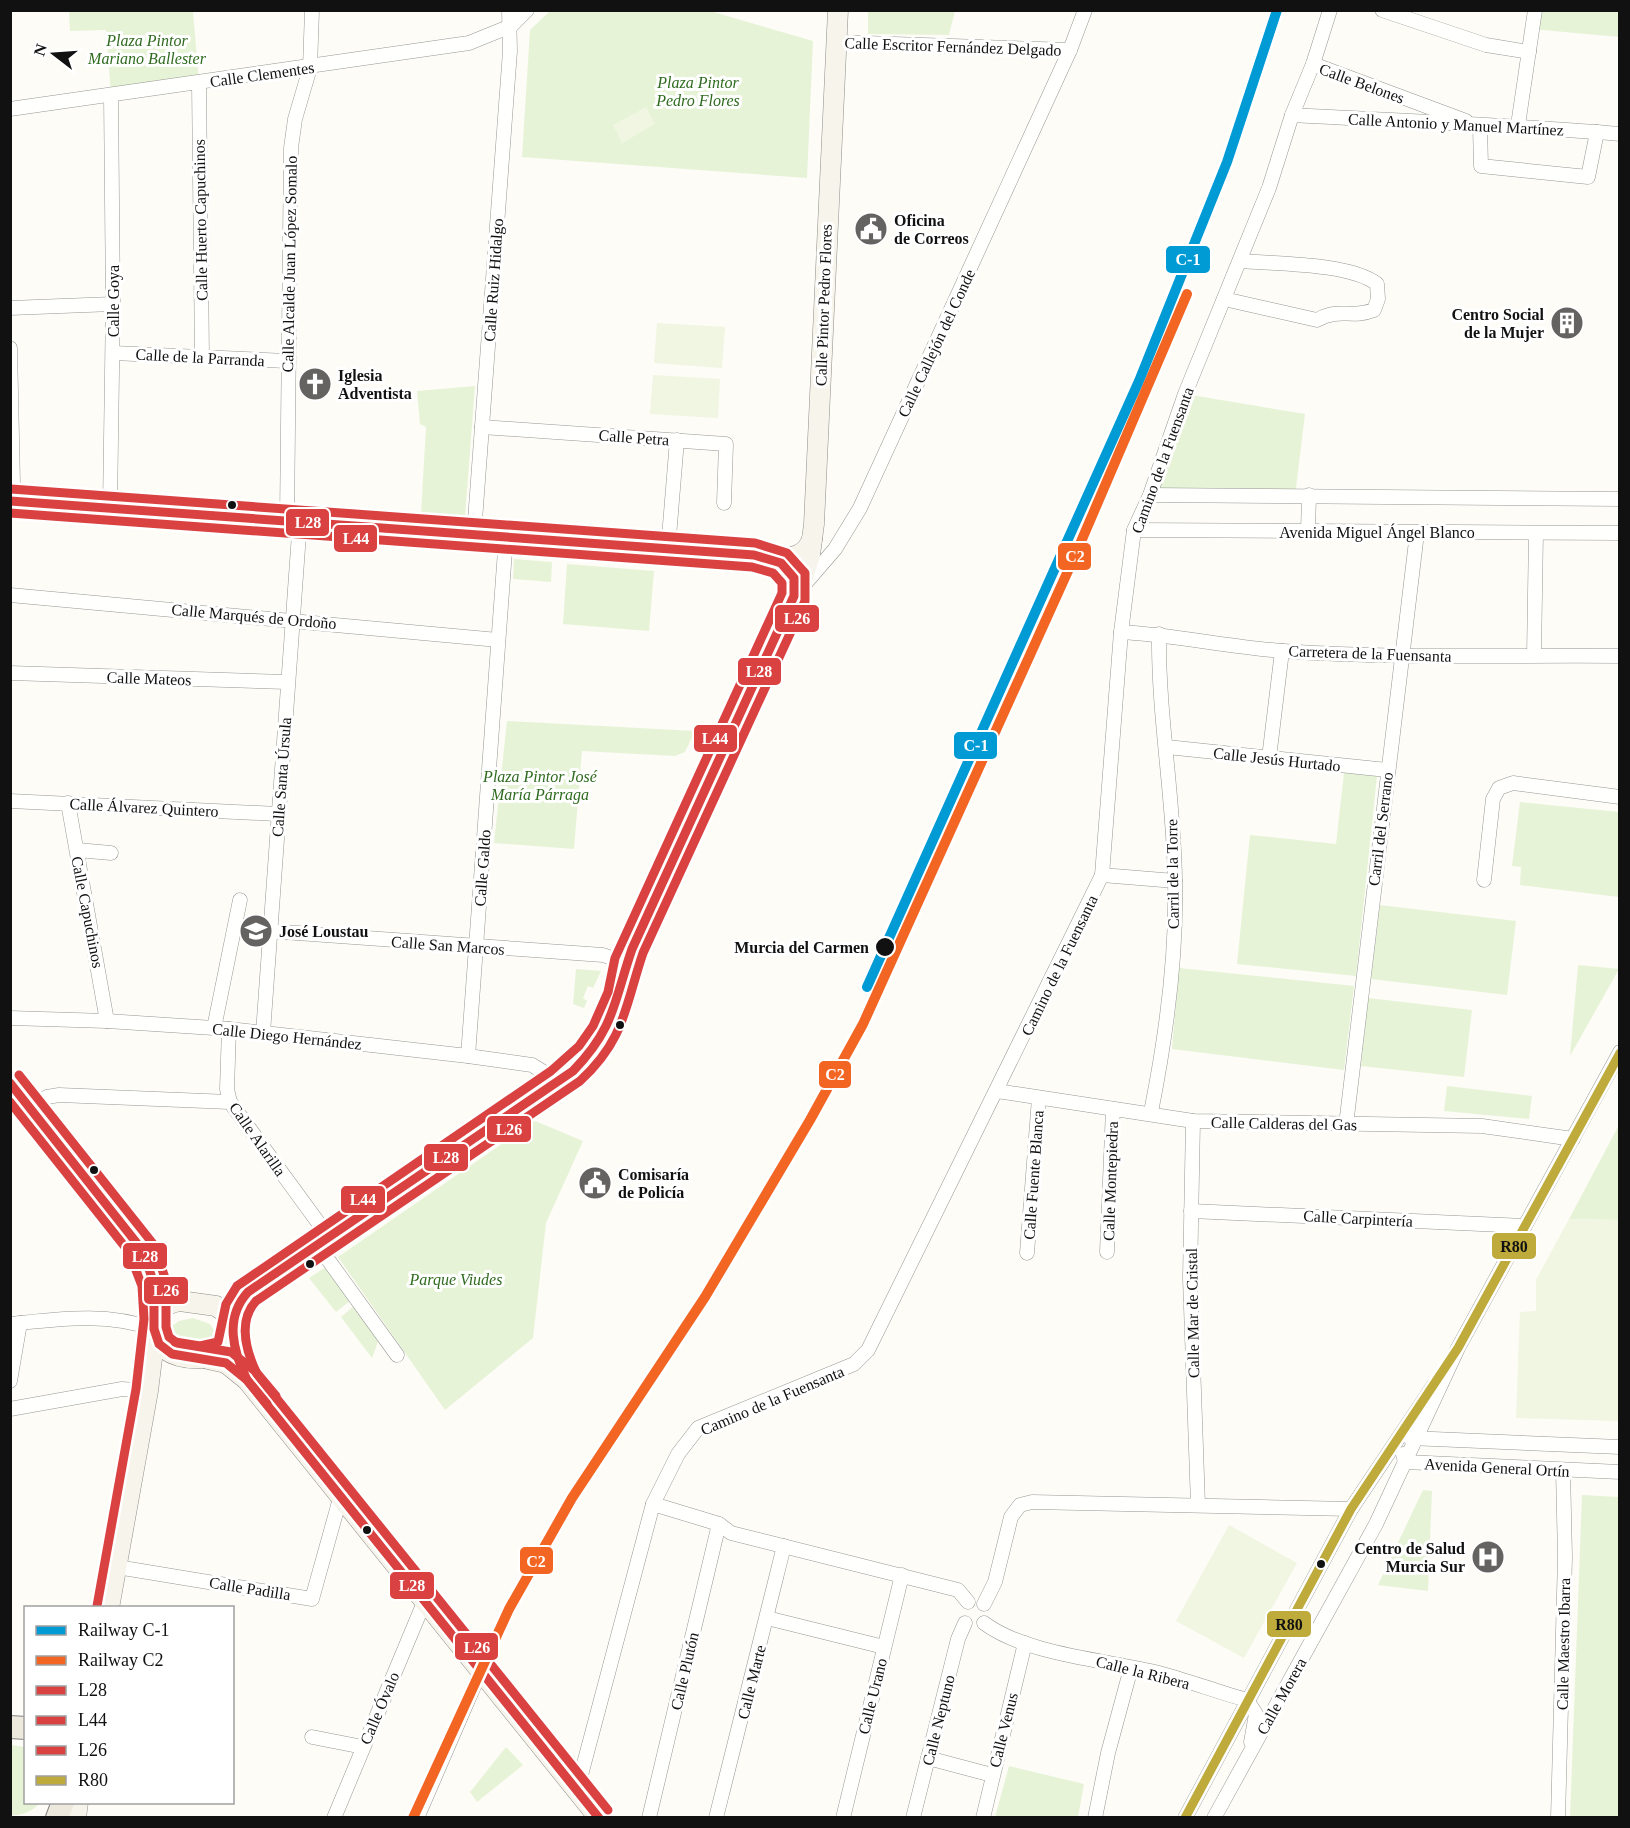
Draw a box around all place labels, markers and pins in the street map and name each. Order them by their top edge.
public building icon: Oficina de Correos [853,211,889,247]
place label: Oficina de Correos [894,212,969,247]
building icon: Centro Social de la Mujer [1549,305,1585,341]
place label: Centro Social de la Mujer [1451,306,1545,342]
church icon: Iglesia Adventista [297,366,333,402]
place label: Iglesia Adventista [338,367,412,402]
unlabelled marker [226,499,238,511]
school or university icon: José Loustau [238,913,274,949]
place label: José Loustau [279,923,368,940]
marker: Murcia del Carmen [874,936,896,958]
place label: Murcia del Carmen [734,939,869,956]
unlabelled marker [614,1019,626,1031]
unlabelled marker [88,1164,100,1176]
public building icon: Comisaría de Policía [577,1165,613,1201]
place label: Comisaría de Policía [618,1166,689,1201]
unlabelled marker [304,1258,316,1270]
unlabelled marker [361,1524,373,1536]
hospital icon: Centro de Salud Murcia Sur [1470,1539,1506,1575]
place label: Centro de Salud Murcia Sur [1354,1540,1465,1575]
unlabelled marker [1315,1558,1327,1570]

